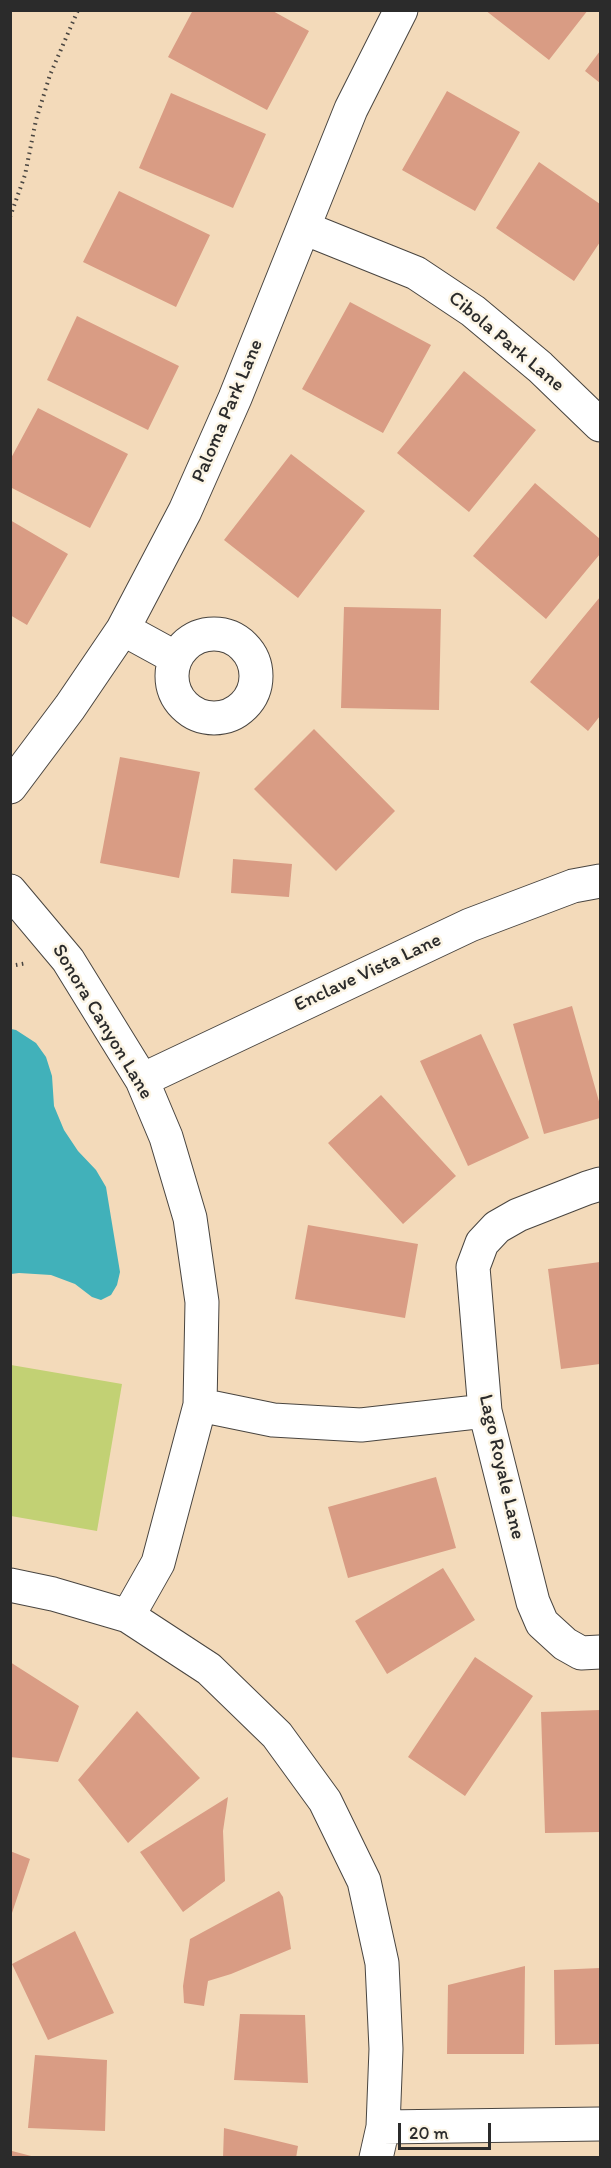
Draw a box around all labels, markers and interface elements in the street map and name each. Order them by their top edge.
street label: Cibola Park Lane [443,286,569,398]
street label: Paloma Park Lane [187,336,269,486]
street label: Enclave Vista Lane [291,928,445,1018]
street label: Sonora Canyon Lane [46,940,158,1104]
street label: Lago Royale Lane [473,1392,529,1542]
scale bar [401,2111,494,2149]
text: 20 m [409,2122,449,2144]

